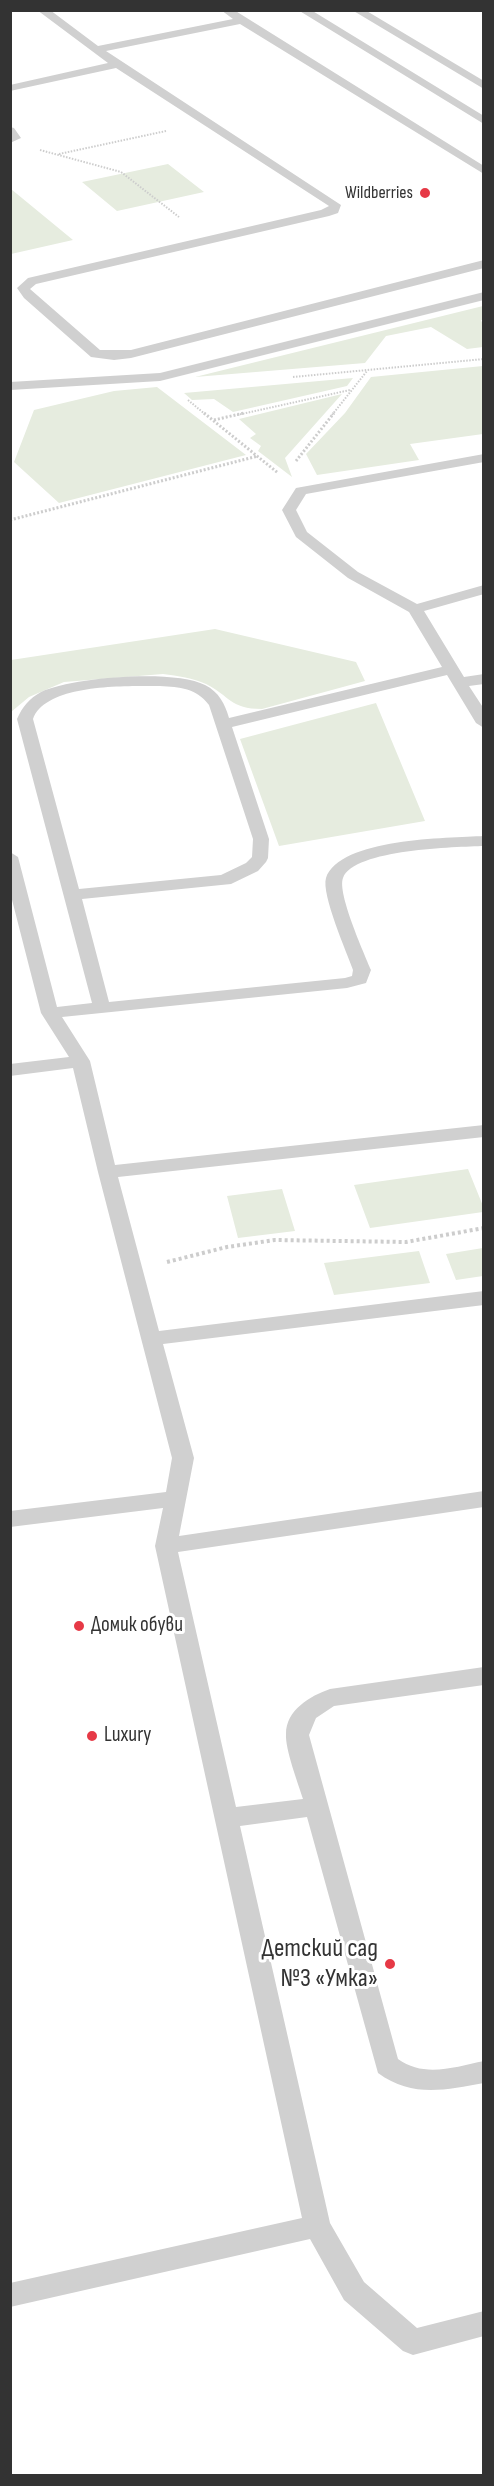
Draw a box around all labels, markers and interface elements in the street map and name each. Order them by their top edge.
place label: Wildberries [345,182,413,204]
marker: Wildberries [418,186,432,200]
place label: Домик обуви [91,1613,183,1639]
marker: Домик обуви [72,1619,86,1633]
place label: Luxury [104,1723,151,1749]
marker: Luxury [85,1729,99,1743]
place label: Детский сад №3 «Умка» [261,1933,378,1994]
marker: Детский сад №3 «Умка» [383,1957,397,1971]

